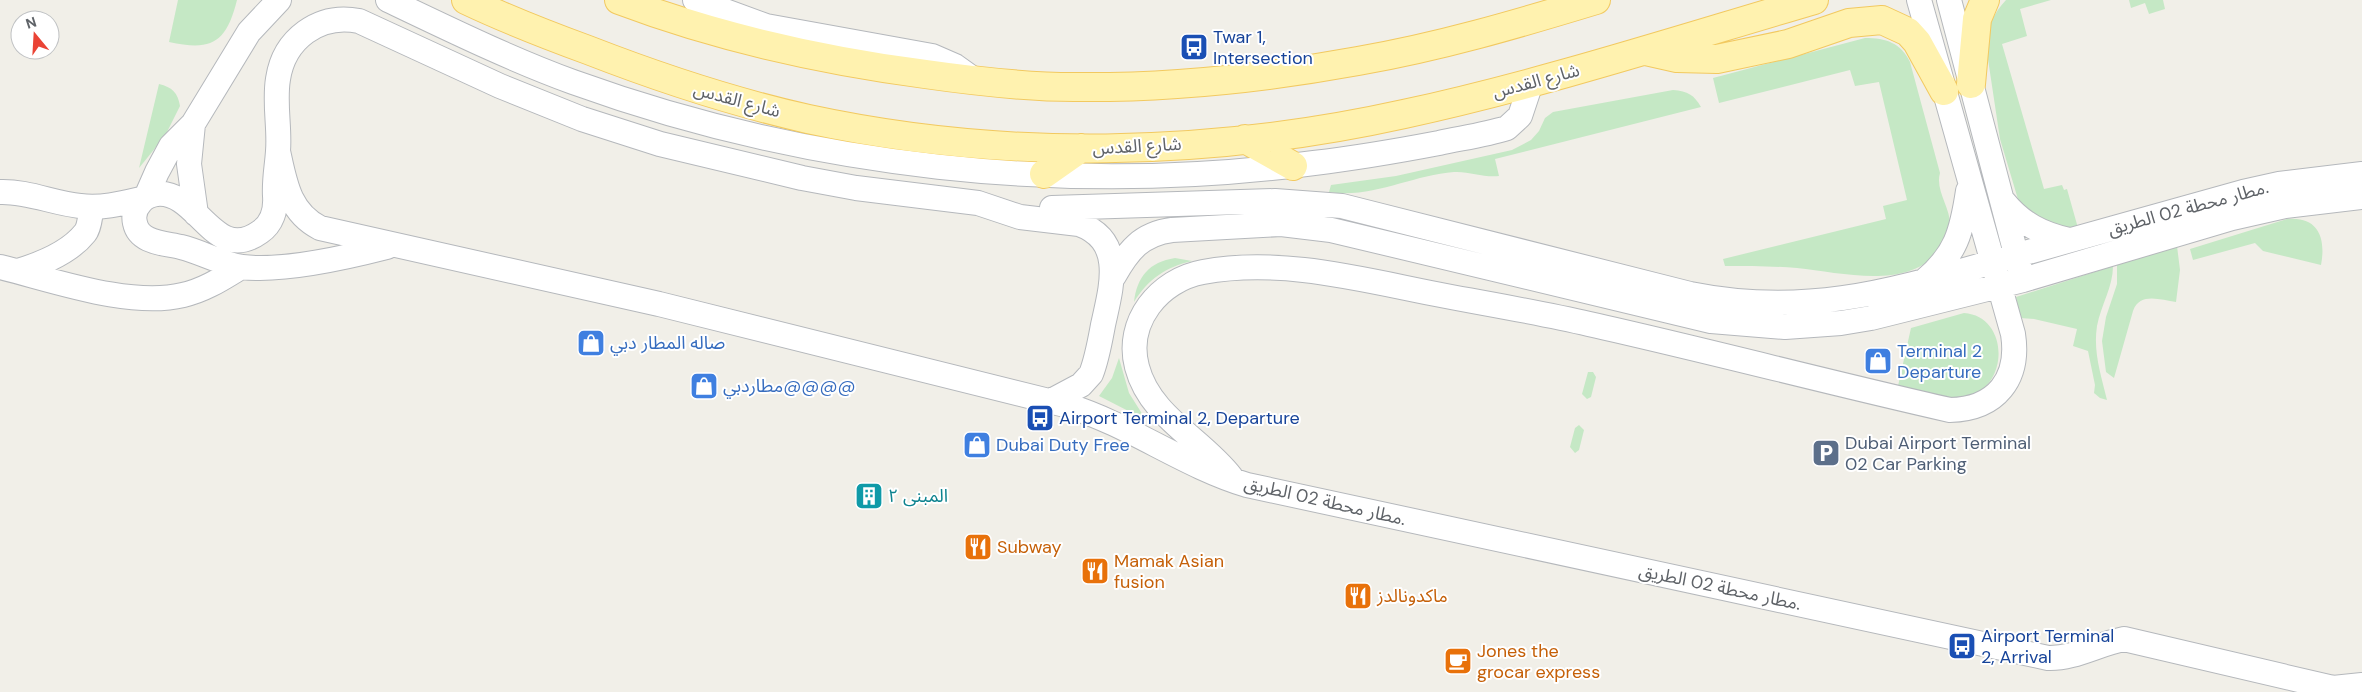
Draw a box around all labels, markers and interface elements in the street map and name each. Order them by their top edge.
north arrow [10,10,60,60]
text: N [23,12,39,33]
place label: Twar 1, Intersection [1213,25,1313,70]
bus stop icon: Twar 1, Intersection [1179,32,1209,62]
street label: شارع القدس [1490,58,1583,106]
street label: شارع القدس [690,77,783,125]
street label: شارع القدس [1092,132,1182,162]
street label: مطار محطة 02 الطريق. [2105,175,2271,241]
shop icon: صاله المطار دبي [576,328,606,358]
place label: صاله المطار دبي [610,331,725,356]
place label: Terminal 2 Departure [1897,339,1982,384]
shop icon: Terminal 2 Departure [1863,346,1893,376]
shop icon: مطاردبي@@@@ [689,371,719,401]
place label: مطاردبي@@@@ [723,374,856,399]
bus stop icon: Airport Terminal 2, Departure [1025,403,1055,433]
place label: Airport Terminal 2, Departure [1059,406,1300,430]
shop icon: Dubai Duty Free [962,430,992,460]
place label: Dubai Airport Terminal 02 Car Parking [1845,431,2031,476]
place label: Dubai Duty Free [996,433,1130,457]
parking icon: Dubai Airport Terminal 02 Car Parking [1811,438,1841,468]
street label: مطار محطة 02 الطريق. [1242,471,1408,531]
building icon: المبنى ٢ [854,481,884,511]
place label: المبنى ٢ [888,484,948,508]
restaurant icon: Subway [963,532,993,562]
place label: Subway [997,535,1062,559]
place label: Mamak Asian fusion [1114,549,1224,594]
restaurant icon: Mamak Asian fusion [1080,556,1110,586]
street label: مطار محطة 02 الطريق. [1637,558,1803,616]
restaurant icon: ماكدونالدز [1343,581,1373,611]
place label: ماكدونالدز [1376,584,1448,608]
place label: Airport Terminal 2, Arrival [1981,624,2114,669]
bus stop icon: Airport Terminal 2, Arrival [1947,631,1977,661]
place label: Jones the grocar express [1477,639,1600,684]
cafe icon: Jones the grocar express [1443,646,1473,676]

